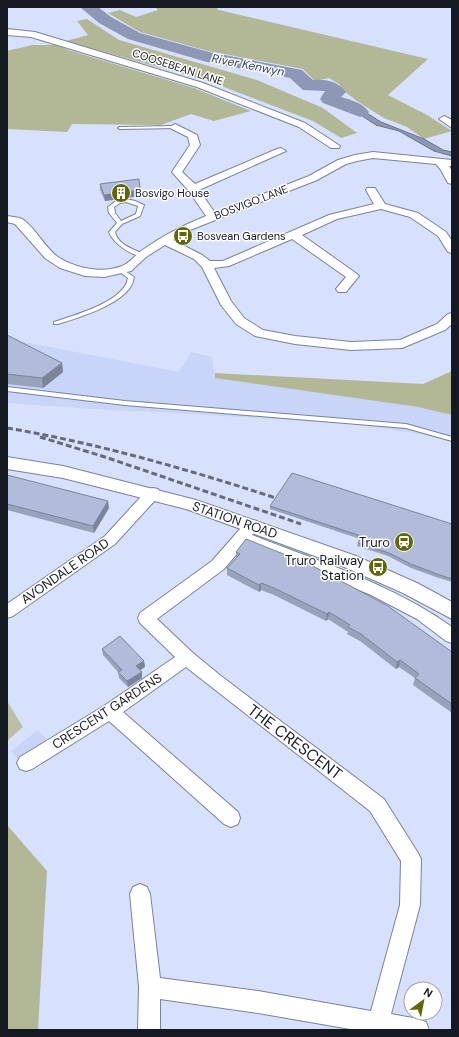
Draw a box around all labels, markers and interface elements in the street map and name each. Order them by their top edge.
street label: COOSEBEAN LANE [131,46,225,88]
water label: River Kenwyn [210,50,286,80]
street label: BOSVIGO LANE [212,181,290,223]
building icon: Bosvigo House [110,182,132,204]
place label: Bosvigo House [135,186,209,200]
bus stop icon: Bosvean Gardens [172,225,194,247]
place label: Bosvean Gardens [197,229,286,243]
street label: STATION ROAD [190,498,280,542]
station icon: Truro [393,531,415,553]
street label: AVONDALE ROAD [18,534,113,608]
place label: Truro [359,534,390,551]
place label: Truro Railway Station [285,552,364,584]
bus stop icon: Truro Railway Station [367,556,389,578]
street label: CRESCENT GARDENS [49,669,165,753]
street label: THE CRESCENT [244,700,346,784]
north arrow [403,981,443,1021]
text: N [421,984,435,1001]

